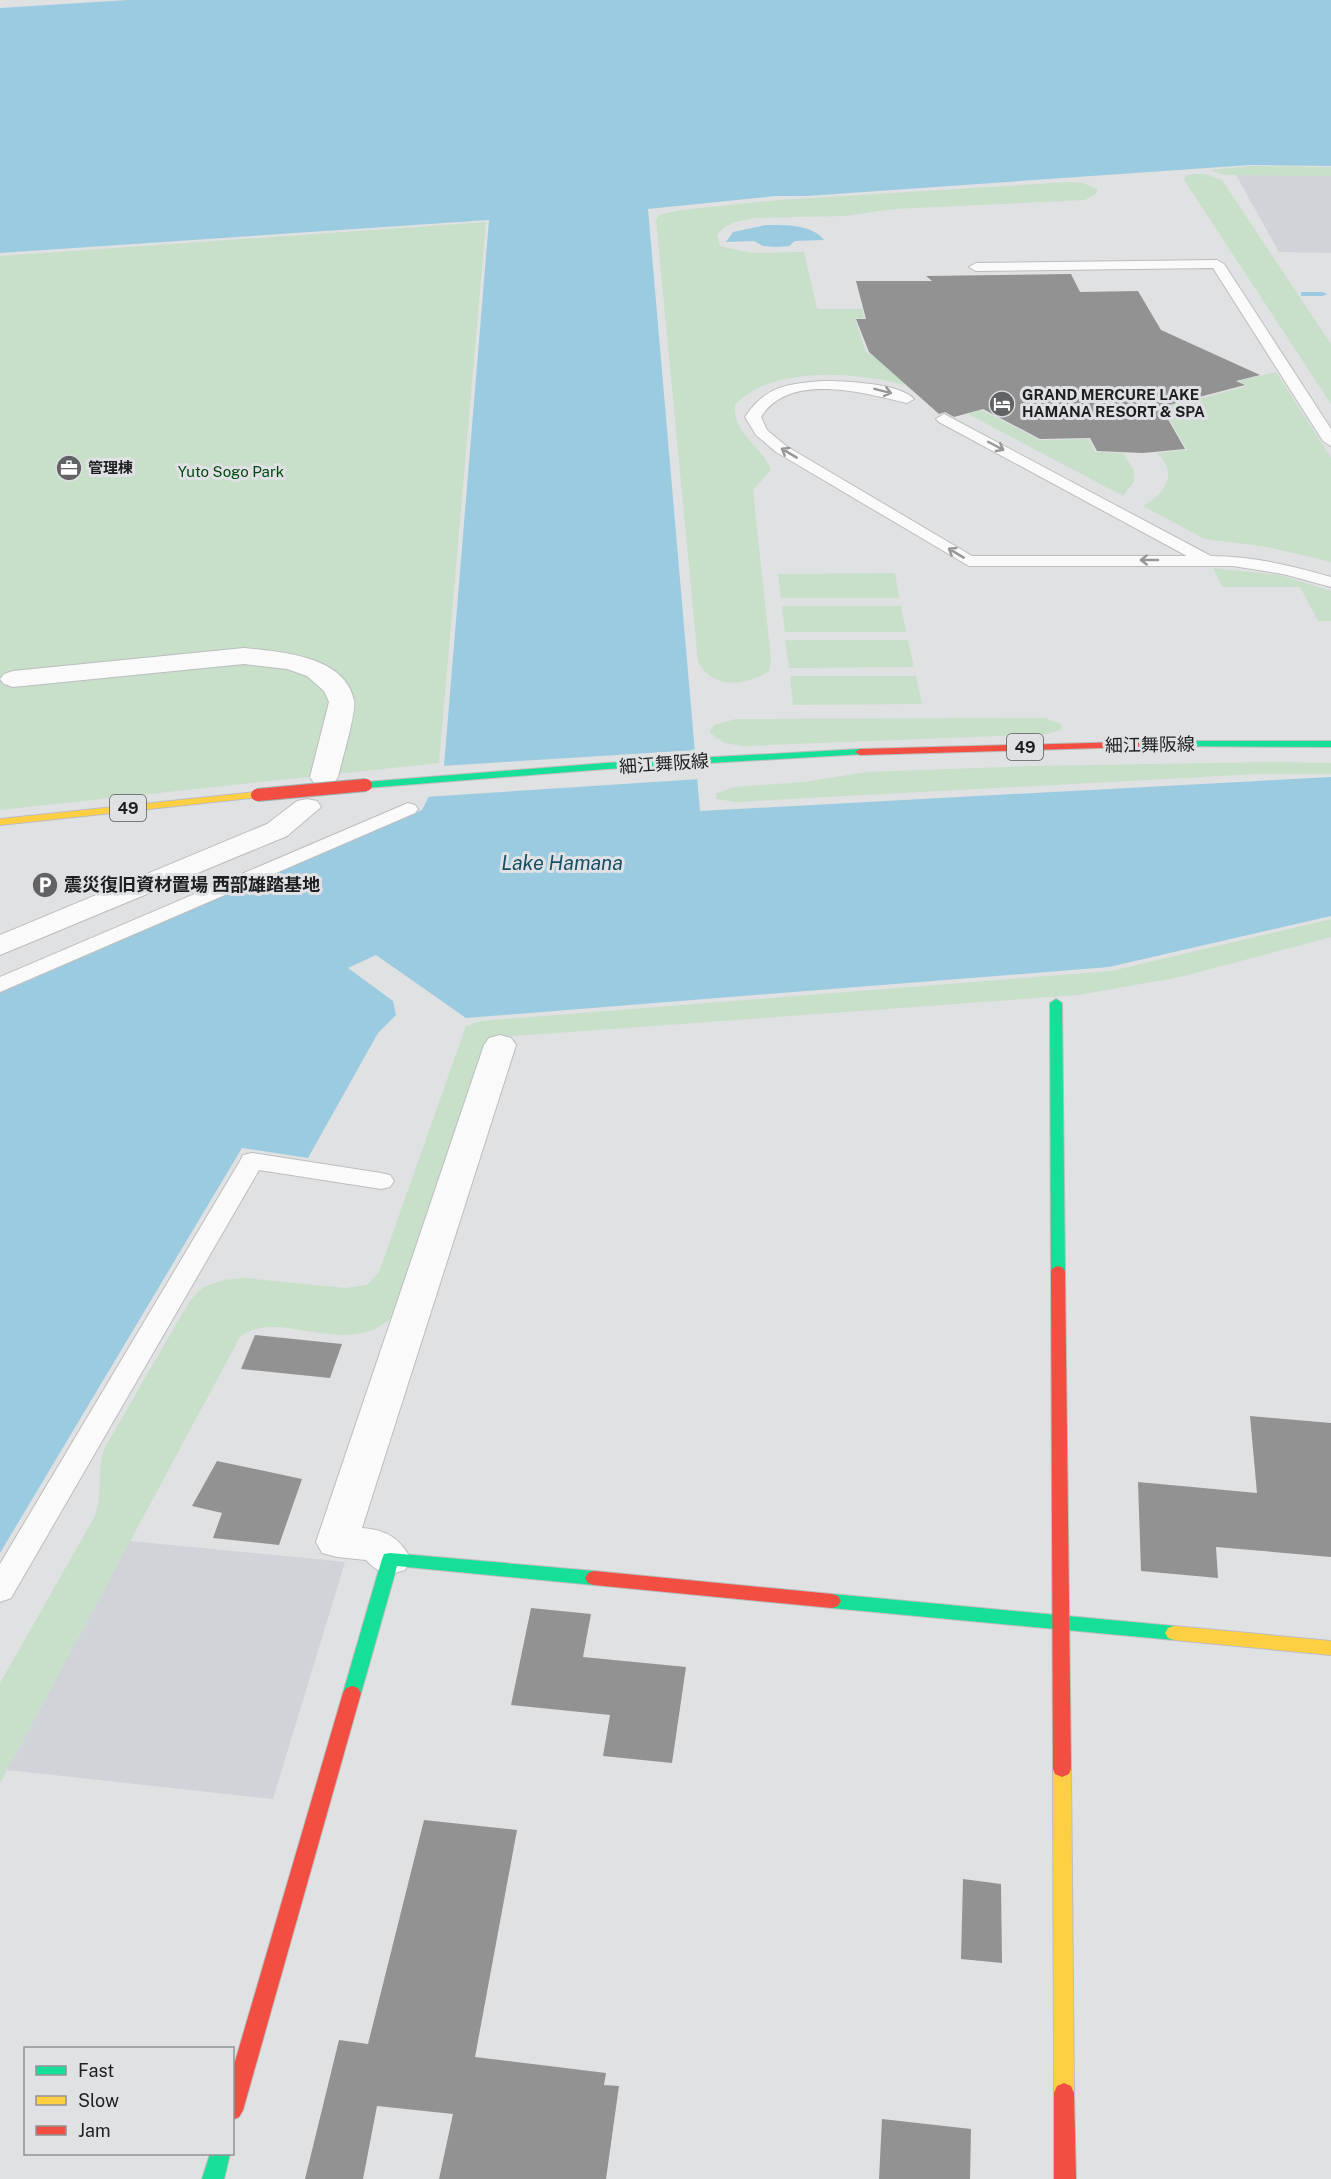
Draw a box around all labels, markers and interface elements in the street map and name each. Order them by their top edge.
one-way arrow [873,385,892,397]
place label: GRAND MERCURE LAKE HAMANA RESORT & SPA [1022,386,1205,420]
hotel icon: GRAND MERCURE LAKE HAMANA RESORT & SPA [987,389,1017,419]
one-way arrow [987,440,1004,452]
one-way arrow [780,447,797,460]
office icon: 管理棟 [54,453,84,483]
place label: 管理棟 [88,459,133,476]
park label: Yuto Sogo Park [178,463,284,480]
one-way arrow [948,547,965,559]
one-way arrow [1139,554,1159,566]
street label: 細江舞阪線 [1105,733,1195,756]
road number: 49 [1007,734,1043,760]
street label: 細江舞阪線 [618,750,710,777]
road number: 49 [110,795,146,821]
water label: Lake Hamana [501,851,623,875]
parking icon: 震災復旧資材置場 西部雄踏基地 [30,870,60,900]
place label: 震災復旧資材置場 西部雄踏基地 [64,874,320,895]
legend [24,2047,234,2155]
text: Fast [78,2060,114,2081]
text: Slow [78,2090,119,2111]
text: Jam [78,2120,111,2141]

